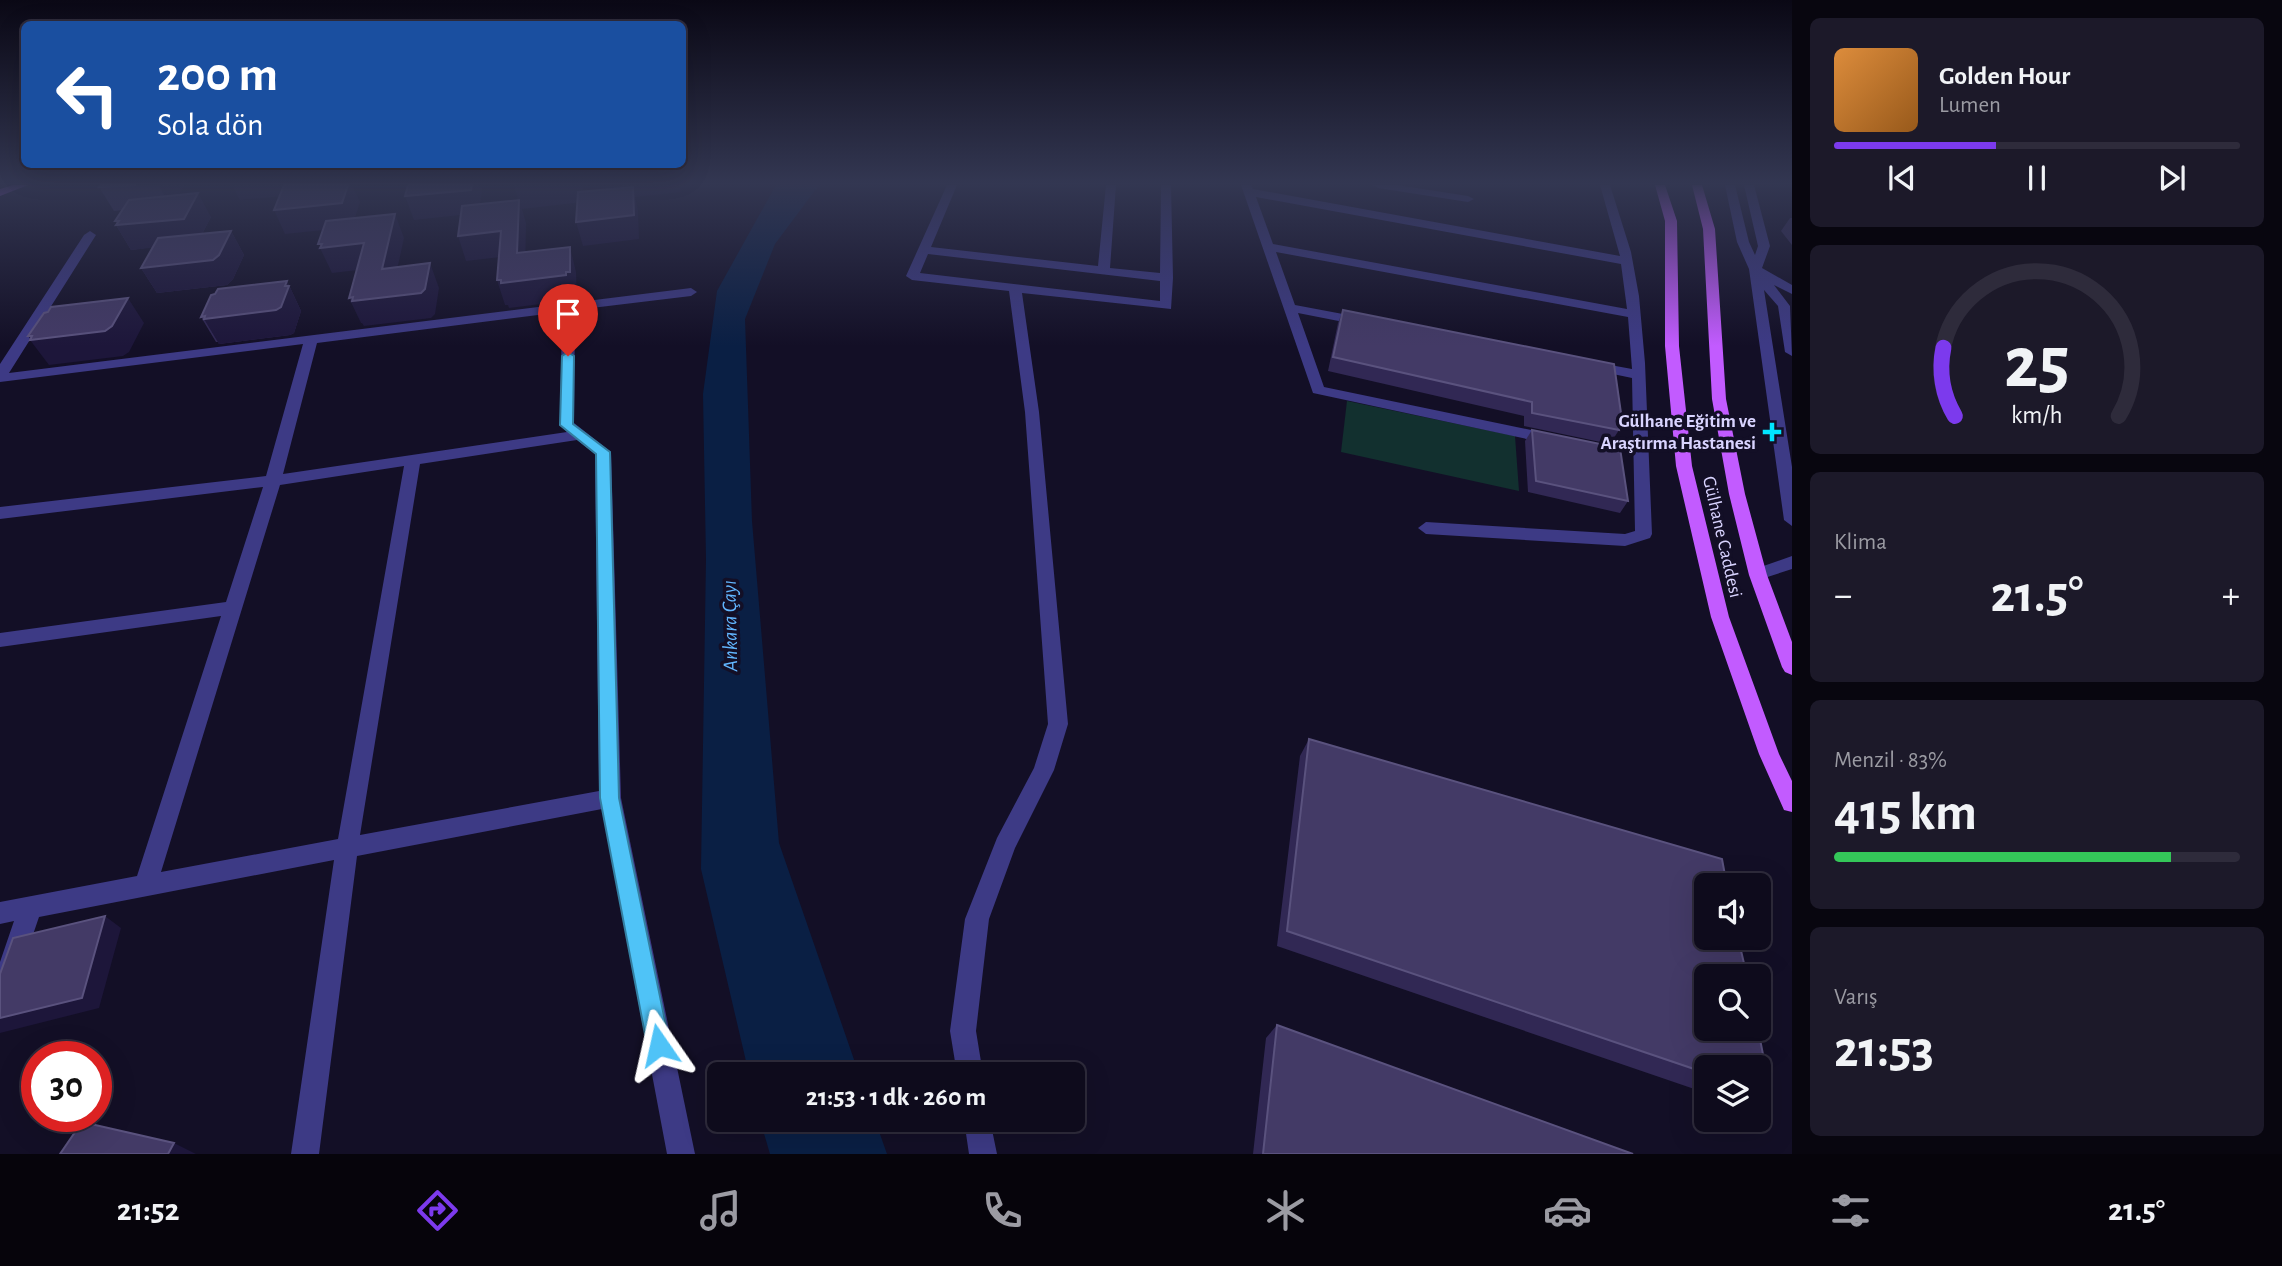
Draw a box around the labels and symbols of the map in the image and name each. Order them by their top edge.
pin [538,284,598,356]
place label: Gülhane Eğitim ve Araştırma Hastanesi [1600,412,1756,453]
marker: Gülhane Eğitim ve Araştırma Hastanesi [1762,422,1782,442]
street label: Gülhane Caddesi [1699,474,1745,600]
water label: Ankara Çayı [719,580,741,673]
position arrow [622,1008,696,1082]
speed limit sign: 30 [21,1041,112,1132]

